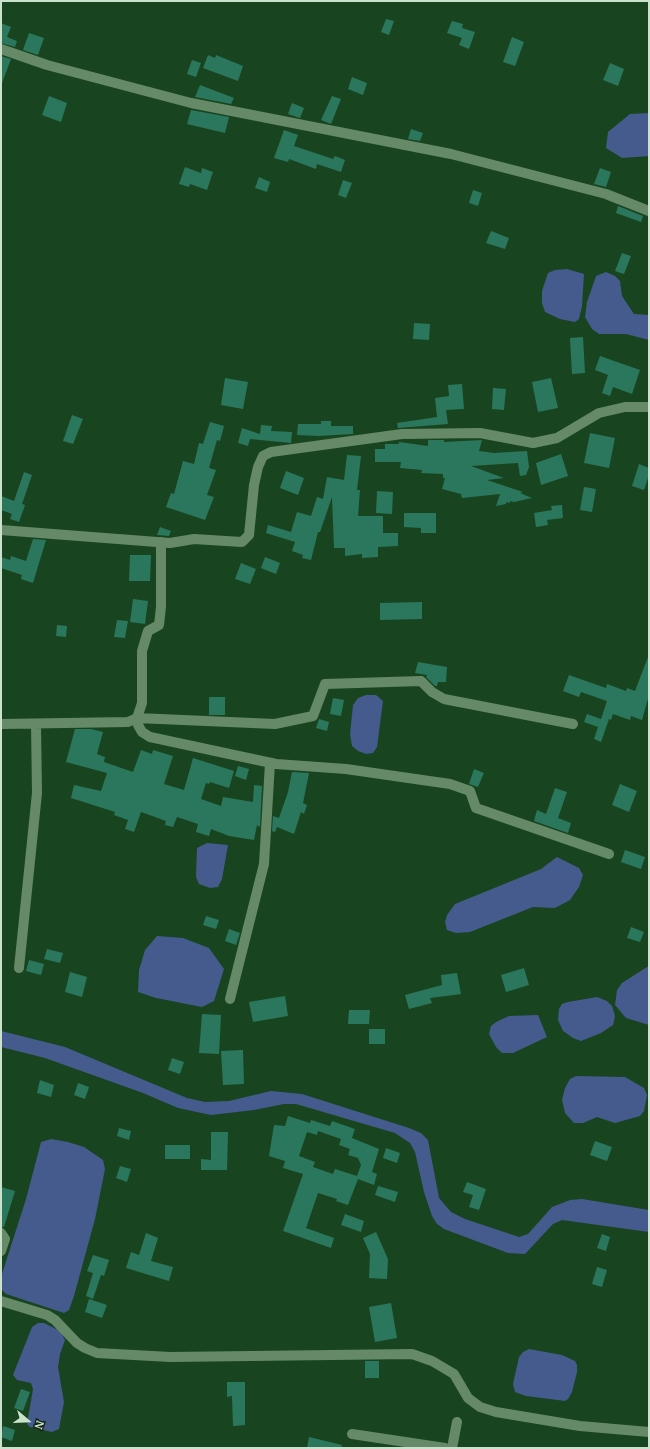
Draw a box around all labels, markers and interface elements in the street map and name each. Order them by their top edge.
north arrow [8,1401,48,1441]
text: N [31,1419,47,1431]

